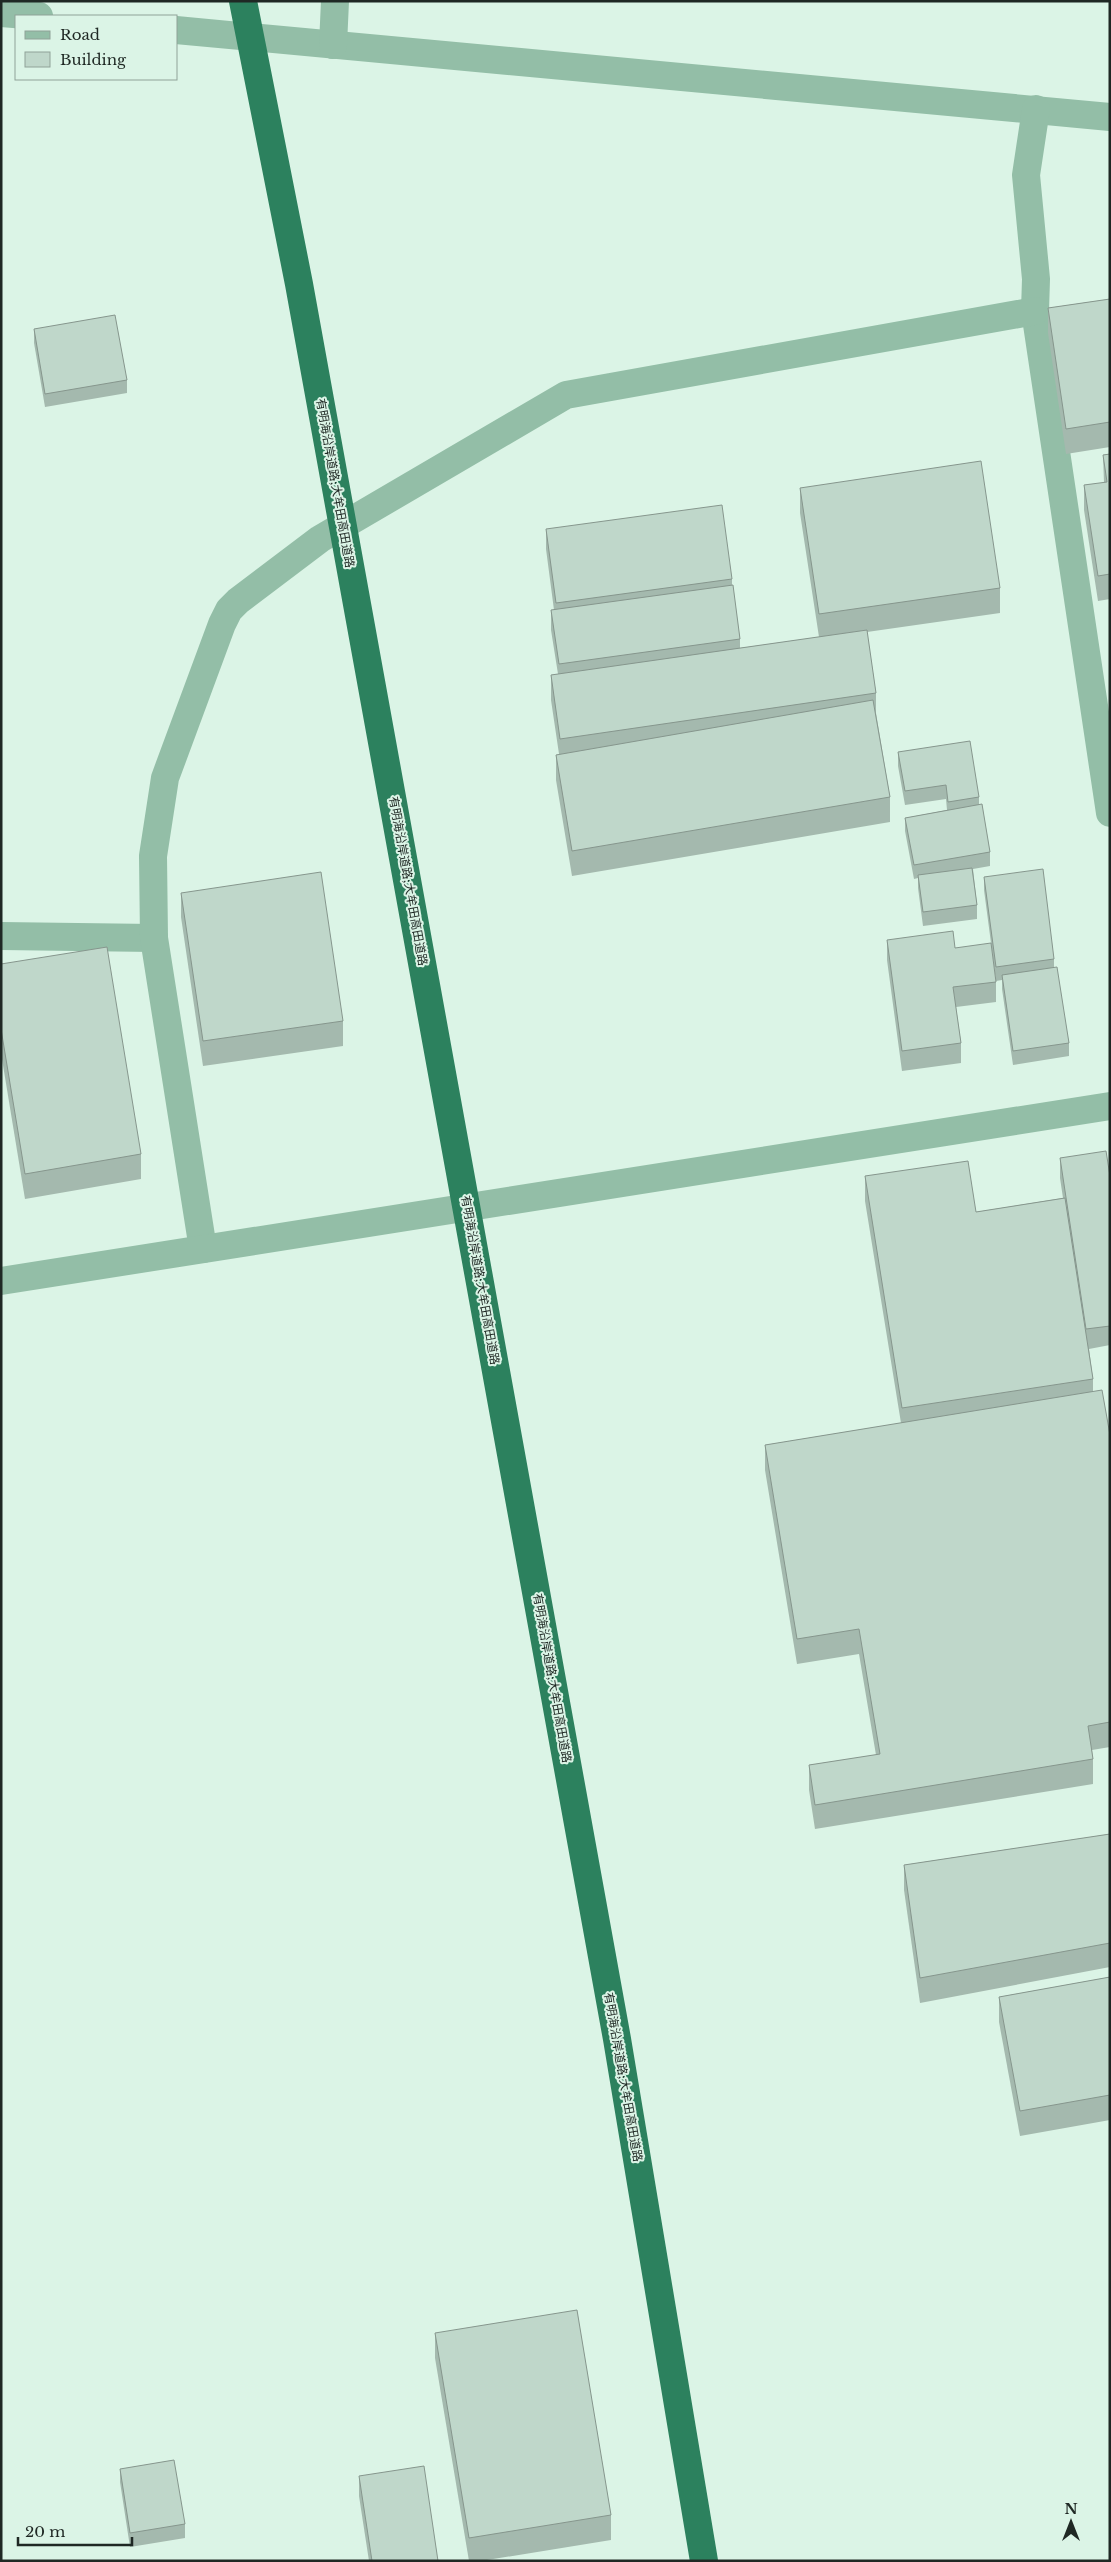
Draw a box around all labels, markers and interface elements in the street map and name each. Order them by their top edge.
legend [15,15,178,80]
text: Road [60,25,100,44]
text: Building [60,50,127,69]
street label: 有明海沿岸道路;大牟田高田道路 [313,397,358,569]
street label: 有明海沿岸道路;大牟田高田道路 [386,795,431,967]
street label: 有明海沿岸道路;大牟田高田道路 [458,1194,503,1366]
street label: 有明海沿岸道路;大牟田高田道路 [530,1592,575,1764]
street label: 有明海沿岸道路;大牟田高田道路 [601,1991,646,2163]
north arrow [1046,2497,1096,2547]
text: N [1064,2500,1078,2518]
scale bar [18,2514,131,2546]
text: 20 m [25,2522,65,2541]

